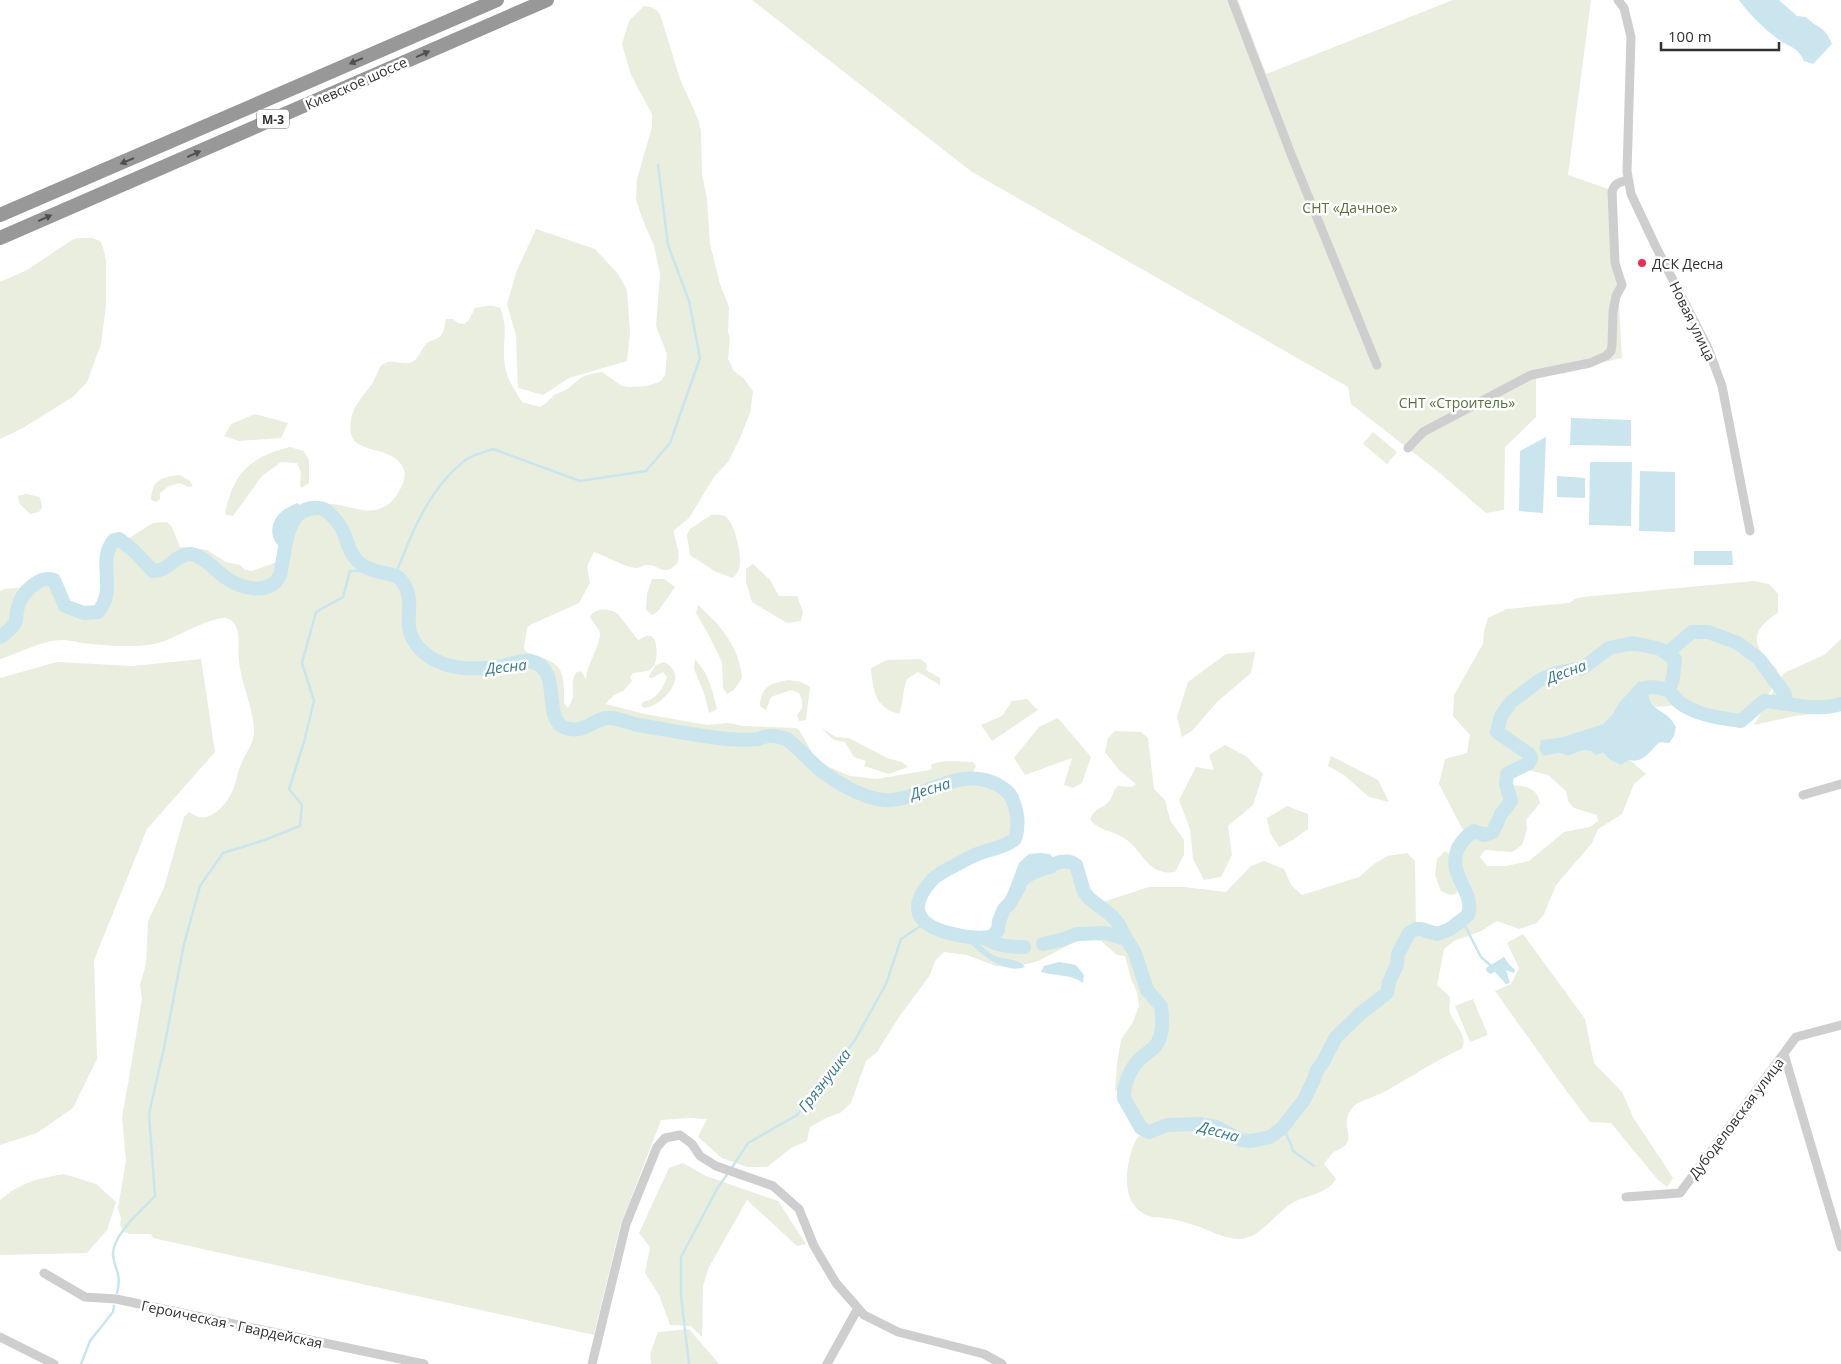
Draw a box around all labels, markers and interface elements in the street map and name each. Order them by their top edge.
scale bar [1661,20,1778,52]
text: 100 m [1668,26,1712,46]
one-way arrow [416,49,430,57]
street label: Киевское шоссе [302,52,410,114]
one-way arrow [349,58,363,66]
road number: М-3 [257,110,289,128]
one-way arrow [187,149,201,157]
one-way arrow [120,157,134,165]
park label: СНТ «Дачное» [1302,198,1398,217]
one-way arrow [38,214,52,222]
place label: ДСК Десна [1652,254,1723,273]
marker: ДСК Десна [1636,257,1648,269]
street label: Новая улица [1666,278,1720,364]
park label: СНТ «Строитель» [1399,393,1515,412]
water label: Десна [483,654,528,678]
water label: Десна [1541,654,1589,688]
water label: Десна [905,772,953,804]
water label: Грязнушка [793,1044,855,1116]
street label: Дубоделовская улица [1684,1053,1788,1183]
water label: Десна [1195,1115,1242,1146]
street label: Героическая - Гвардейская [140,1296,324,1352]

